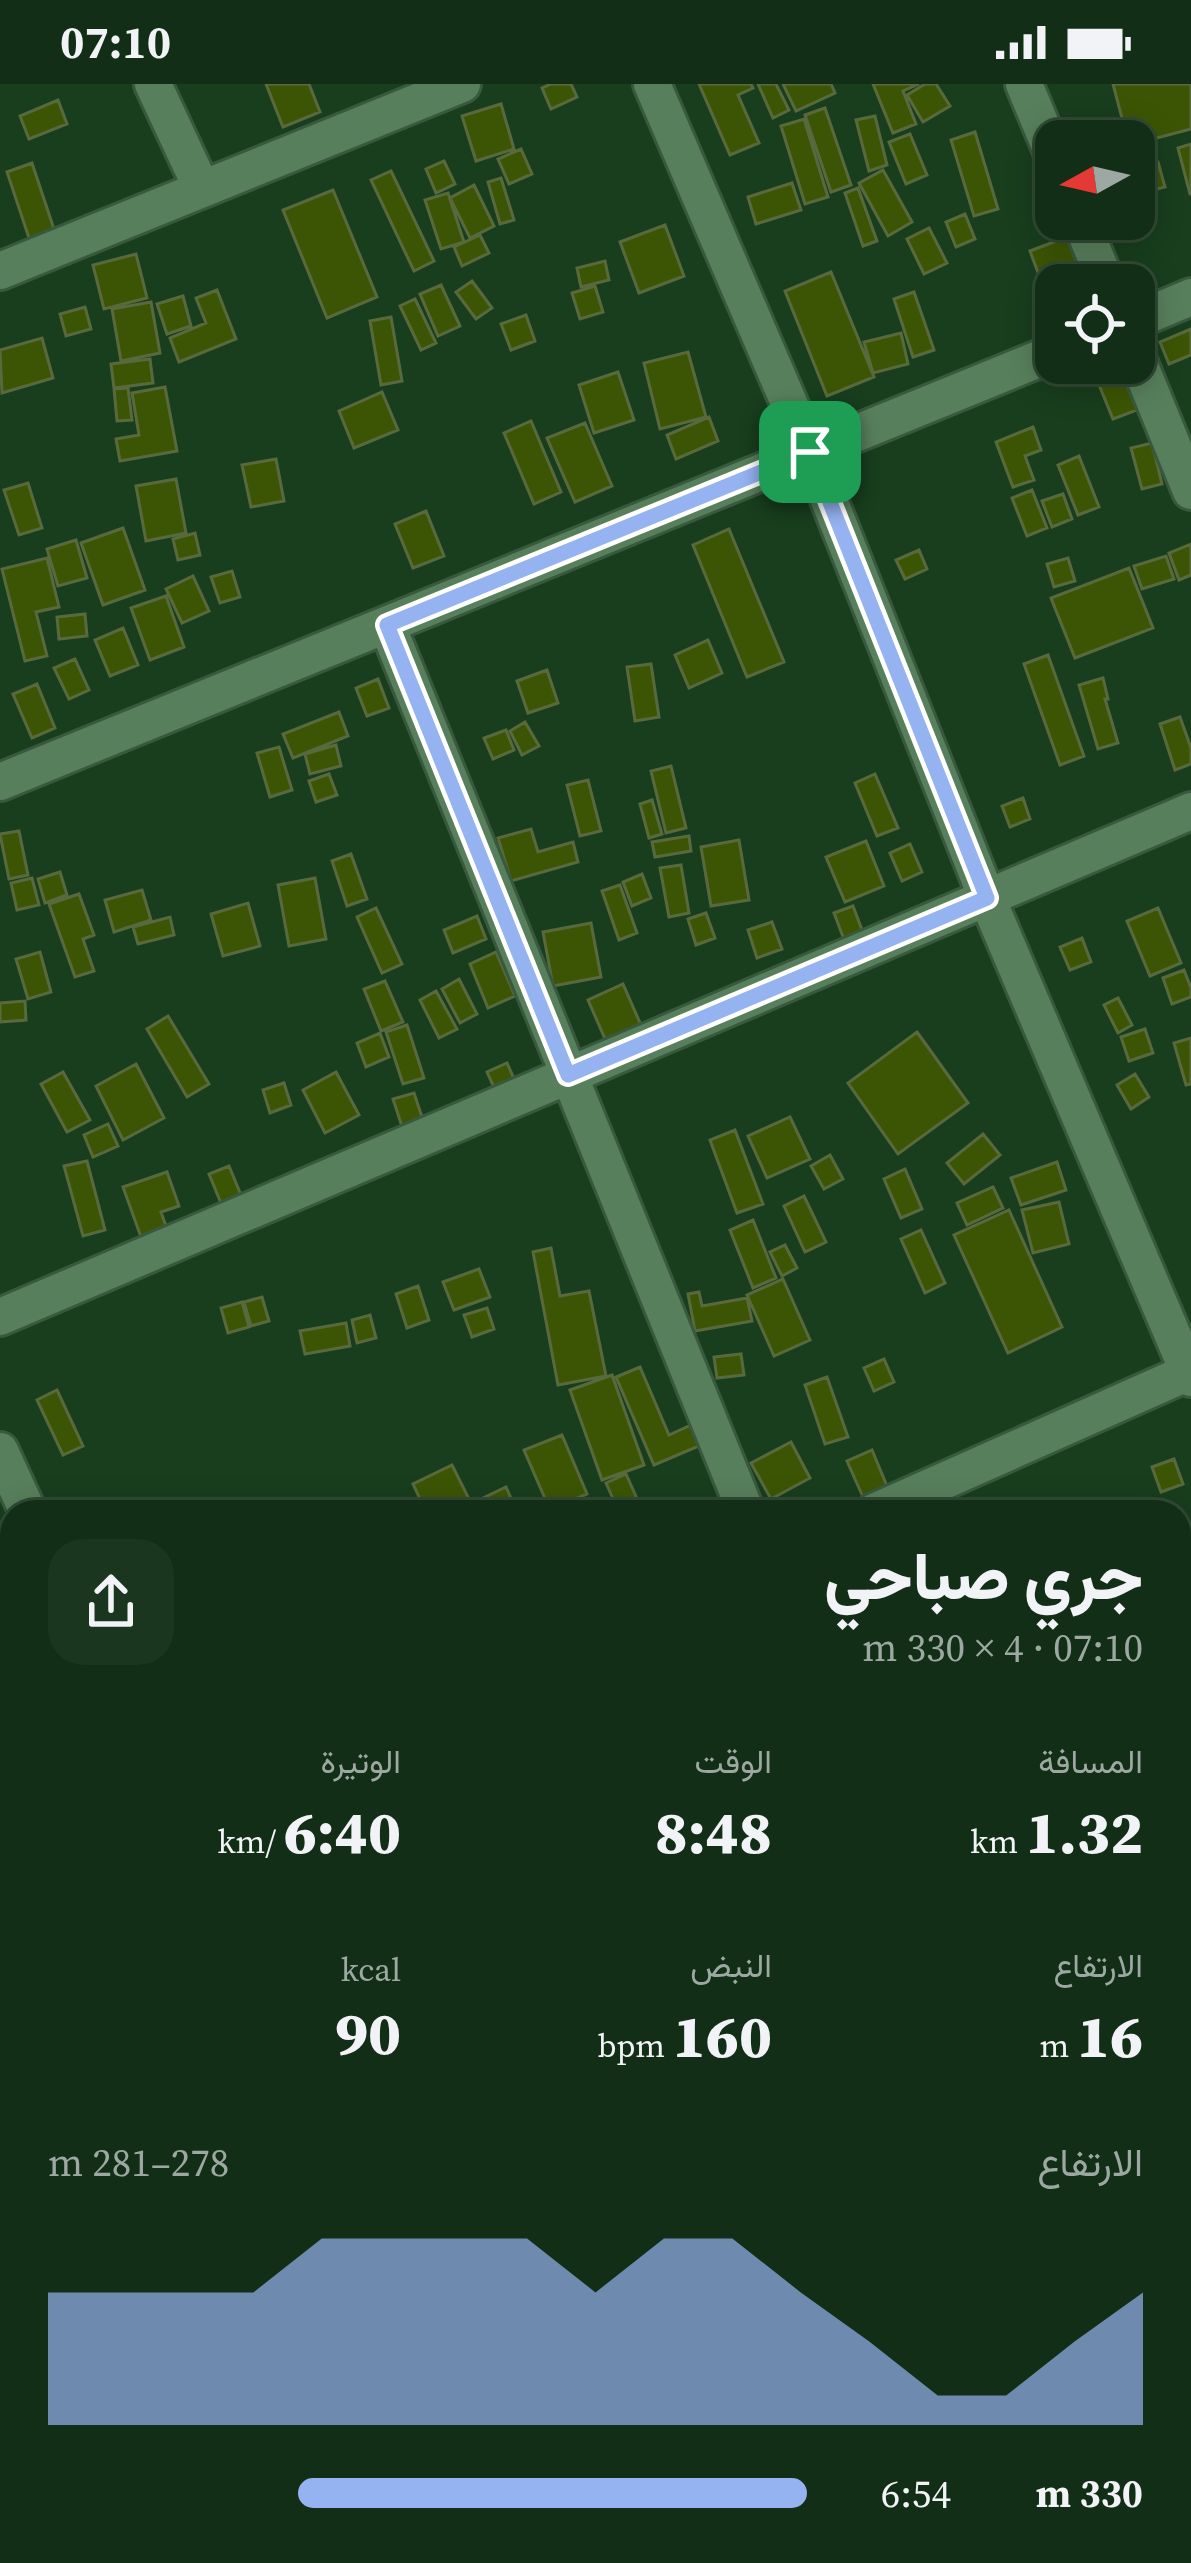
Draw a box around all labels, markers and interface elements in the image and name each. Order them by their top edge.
text: 07:10 [60,11,171,73]
north arrow [1035,120,1155,240]
map controls [1035,120,1155,384]
button: locate [1035,264,1155,384]
pin [759,401,861,503]
icon: arrive [777,419,843,485]
text: جري صباحي [824,1531,1143,1621]
button: share [48,1539,174,1665]
text: 07:10 · 4 × 330 m [862,1621,1143,1674]
text: الوتيرة [320,1739,401,1784]
text: الوقت [694,1739,772,1784]
text: المسافة [1038,1739,1143,1784]
text: 6:40 [284,1791,401,1873]
text: 8:48 [655,1791,772,1873]
text: 1.32 [1026,1791,1143,1873]
text: /km [217,1819,284,1864]
text: km [970,1819,1026,1864]
text: النبض [690,1943,772,1988]
text: الارتفاع [1053,1943,1143,1988]
text: kcal [341,1947,401,1992]
text: 90 [335,1992,401,2074]
text: 160 [673,1995,772,2077]
text: 16 [1077,1995,1143,2077]
text: bpm [597,2023,673,2068]
text: m [1039,2023,1077,2068]
text: 278–281 m [48,2136,229,2189]
text: الارتفاع [1037,2136,1143,2189]
text: 6:54 [881,2467,951,2520]
text: 330 m [1036,2467,1143,2520]

